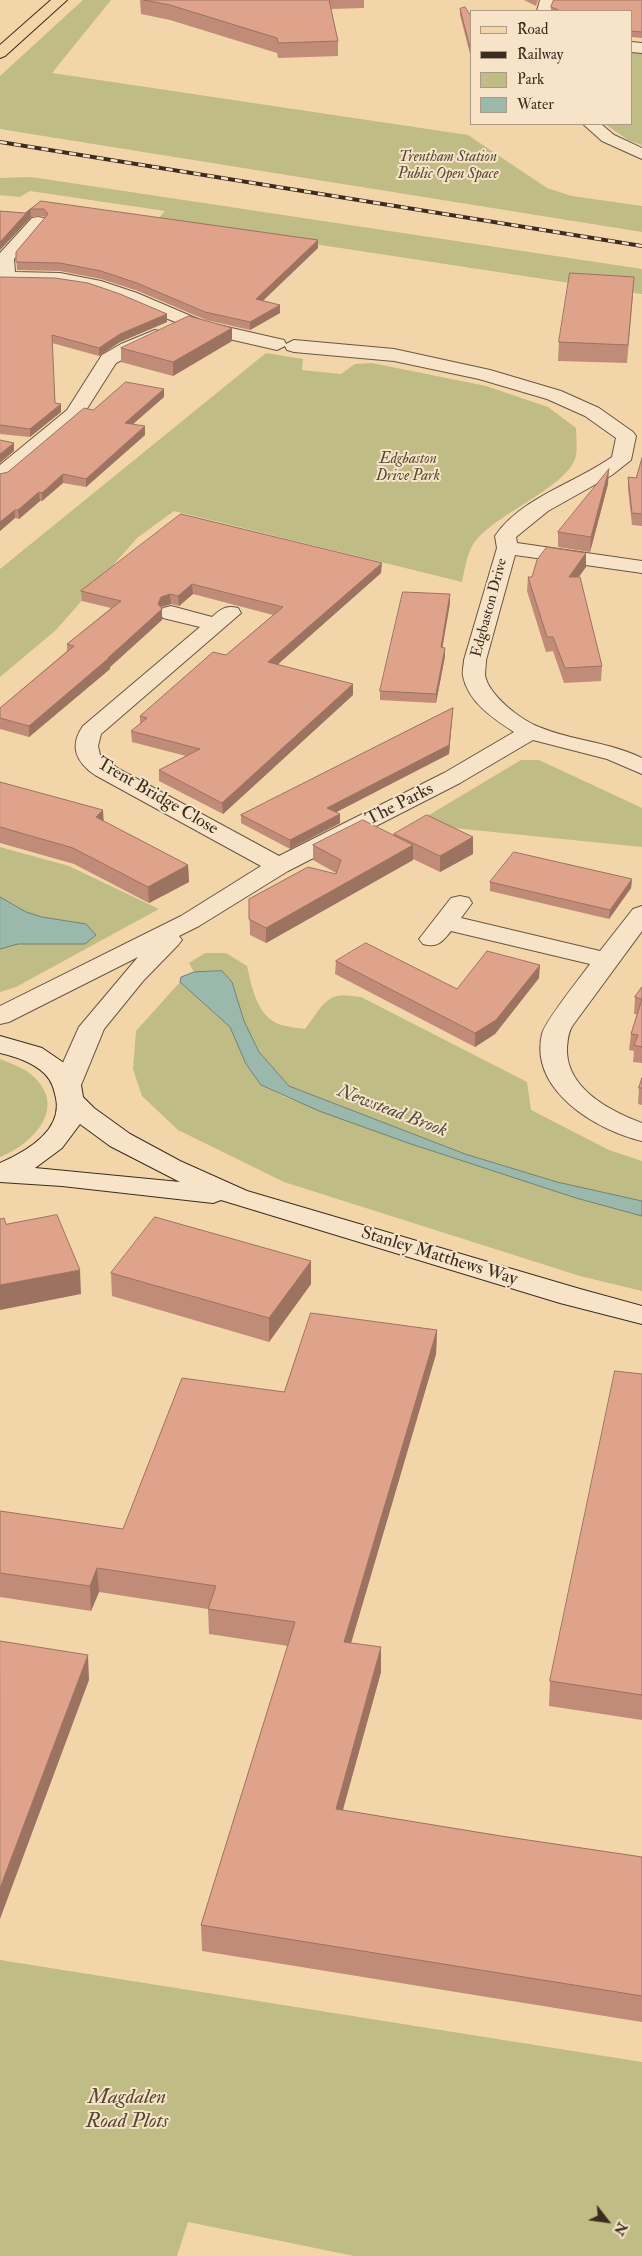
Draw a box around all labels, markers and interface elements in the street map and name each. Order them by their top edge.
legend [470,10,632,125]
text: Road [517,20,548,39]
text: Railway [517,45,563,64]
text: Park [517,70,544,89]
text: Water [517,95,554,114]
park label: Trentham Station Public Open Space [398,149,498,184]
park label: Edgbaston Drive Park [376,451,440,486]
street label: Edgbaston Drive [468,557,512,659]
street label: Trent Bridge Close [92,753,222,841]
street label: The Parks [363,779,437,831]
water label: Newstead Brook [334,1081,450,1143]
street label: Stanley Matthews Way [358,1223,520,1291]
park label: Magdalen Road Plots [86,2085,168,2135]
north arrow [582,2196,632,2246]
text: N [610,2219,631,2238]

